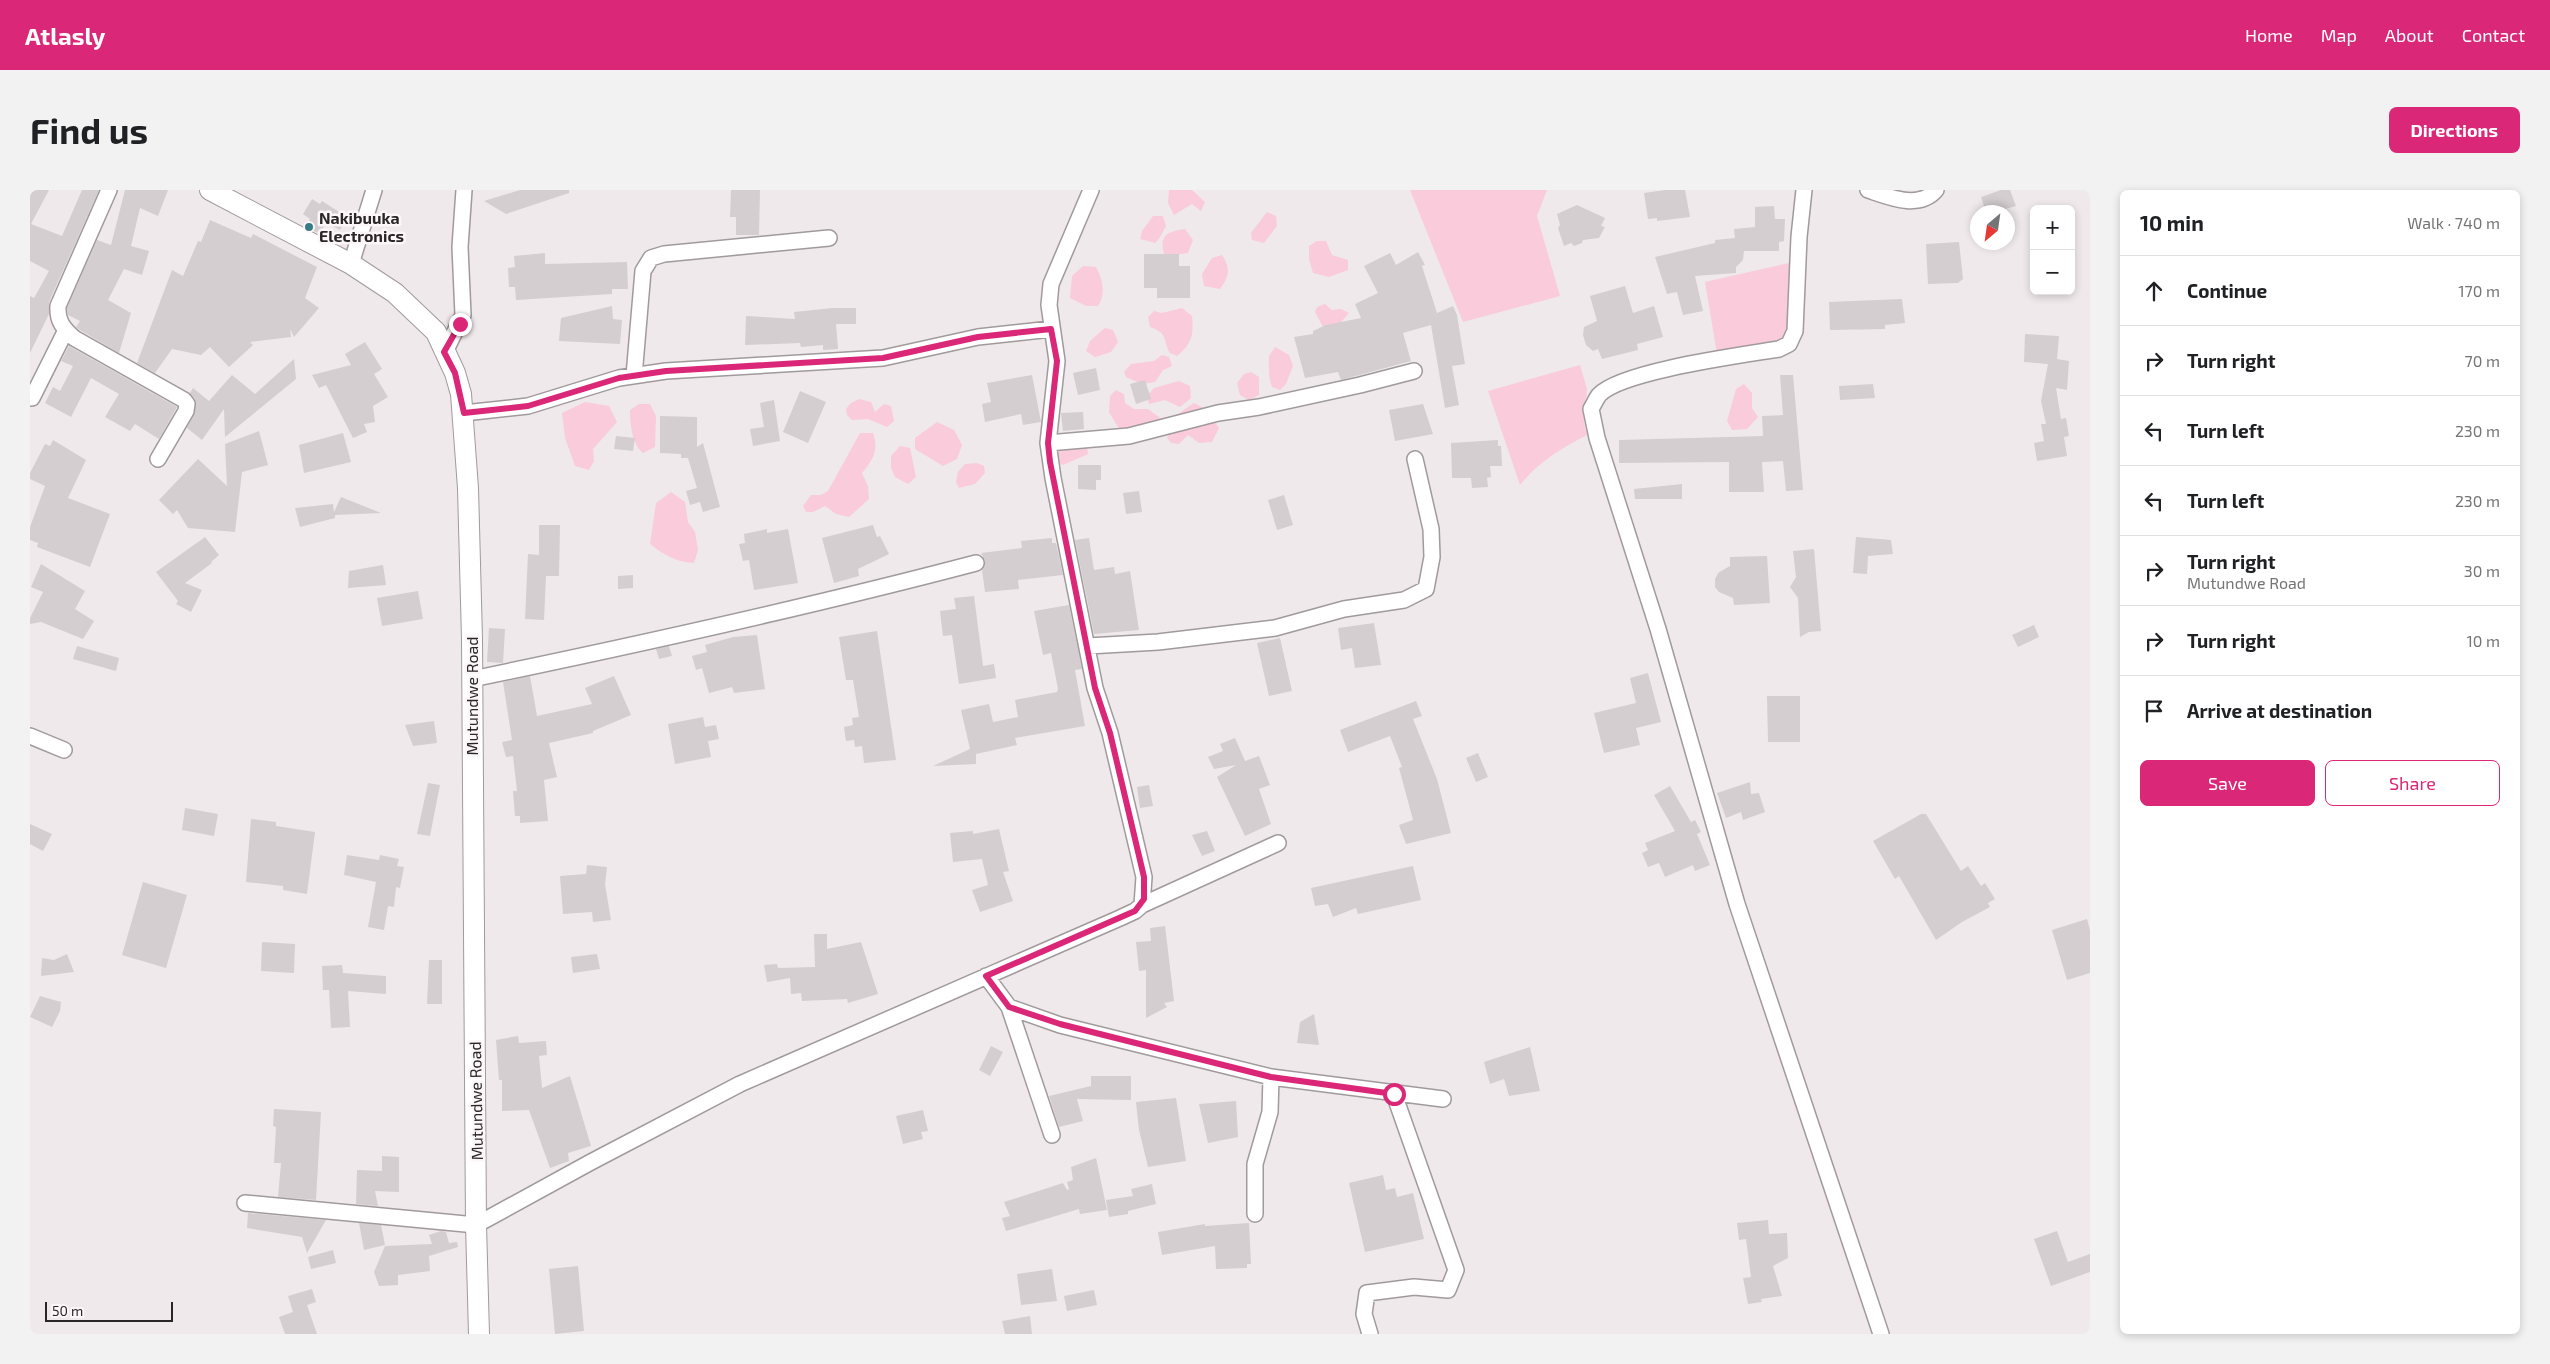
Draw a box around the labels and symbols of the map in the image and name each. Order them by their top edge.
north arrow [1970,205,2015,250]
place label: Nakibuuka Electronics [319,208,404,245]
marker: Nakibuuka Electronics [303,221,315,233]
route end [449,313,472,336]
street label: Mutundwe Road [462,637,481,755]
street label: Mutundwe Road [465,1041,486,1161]
route start [1383,1083,1406,1106]
scale bar [45,1299,172,1322]

